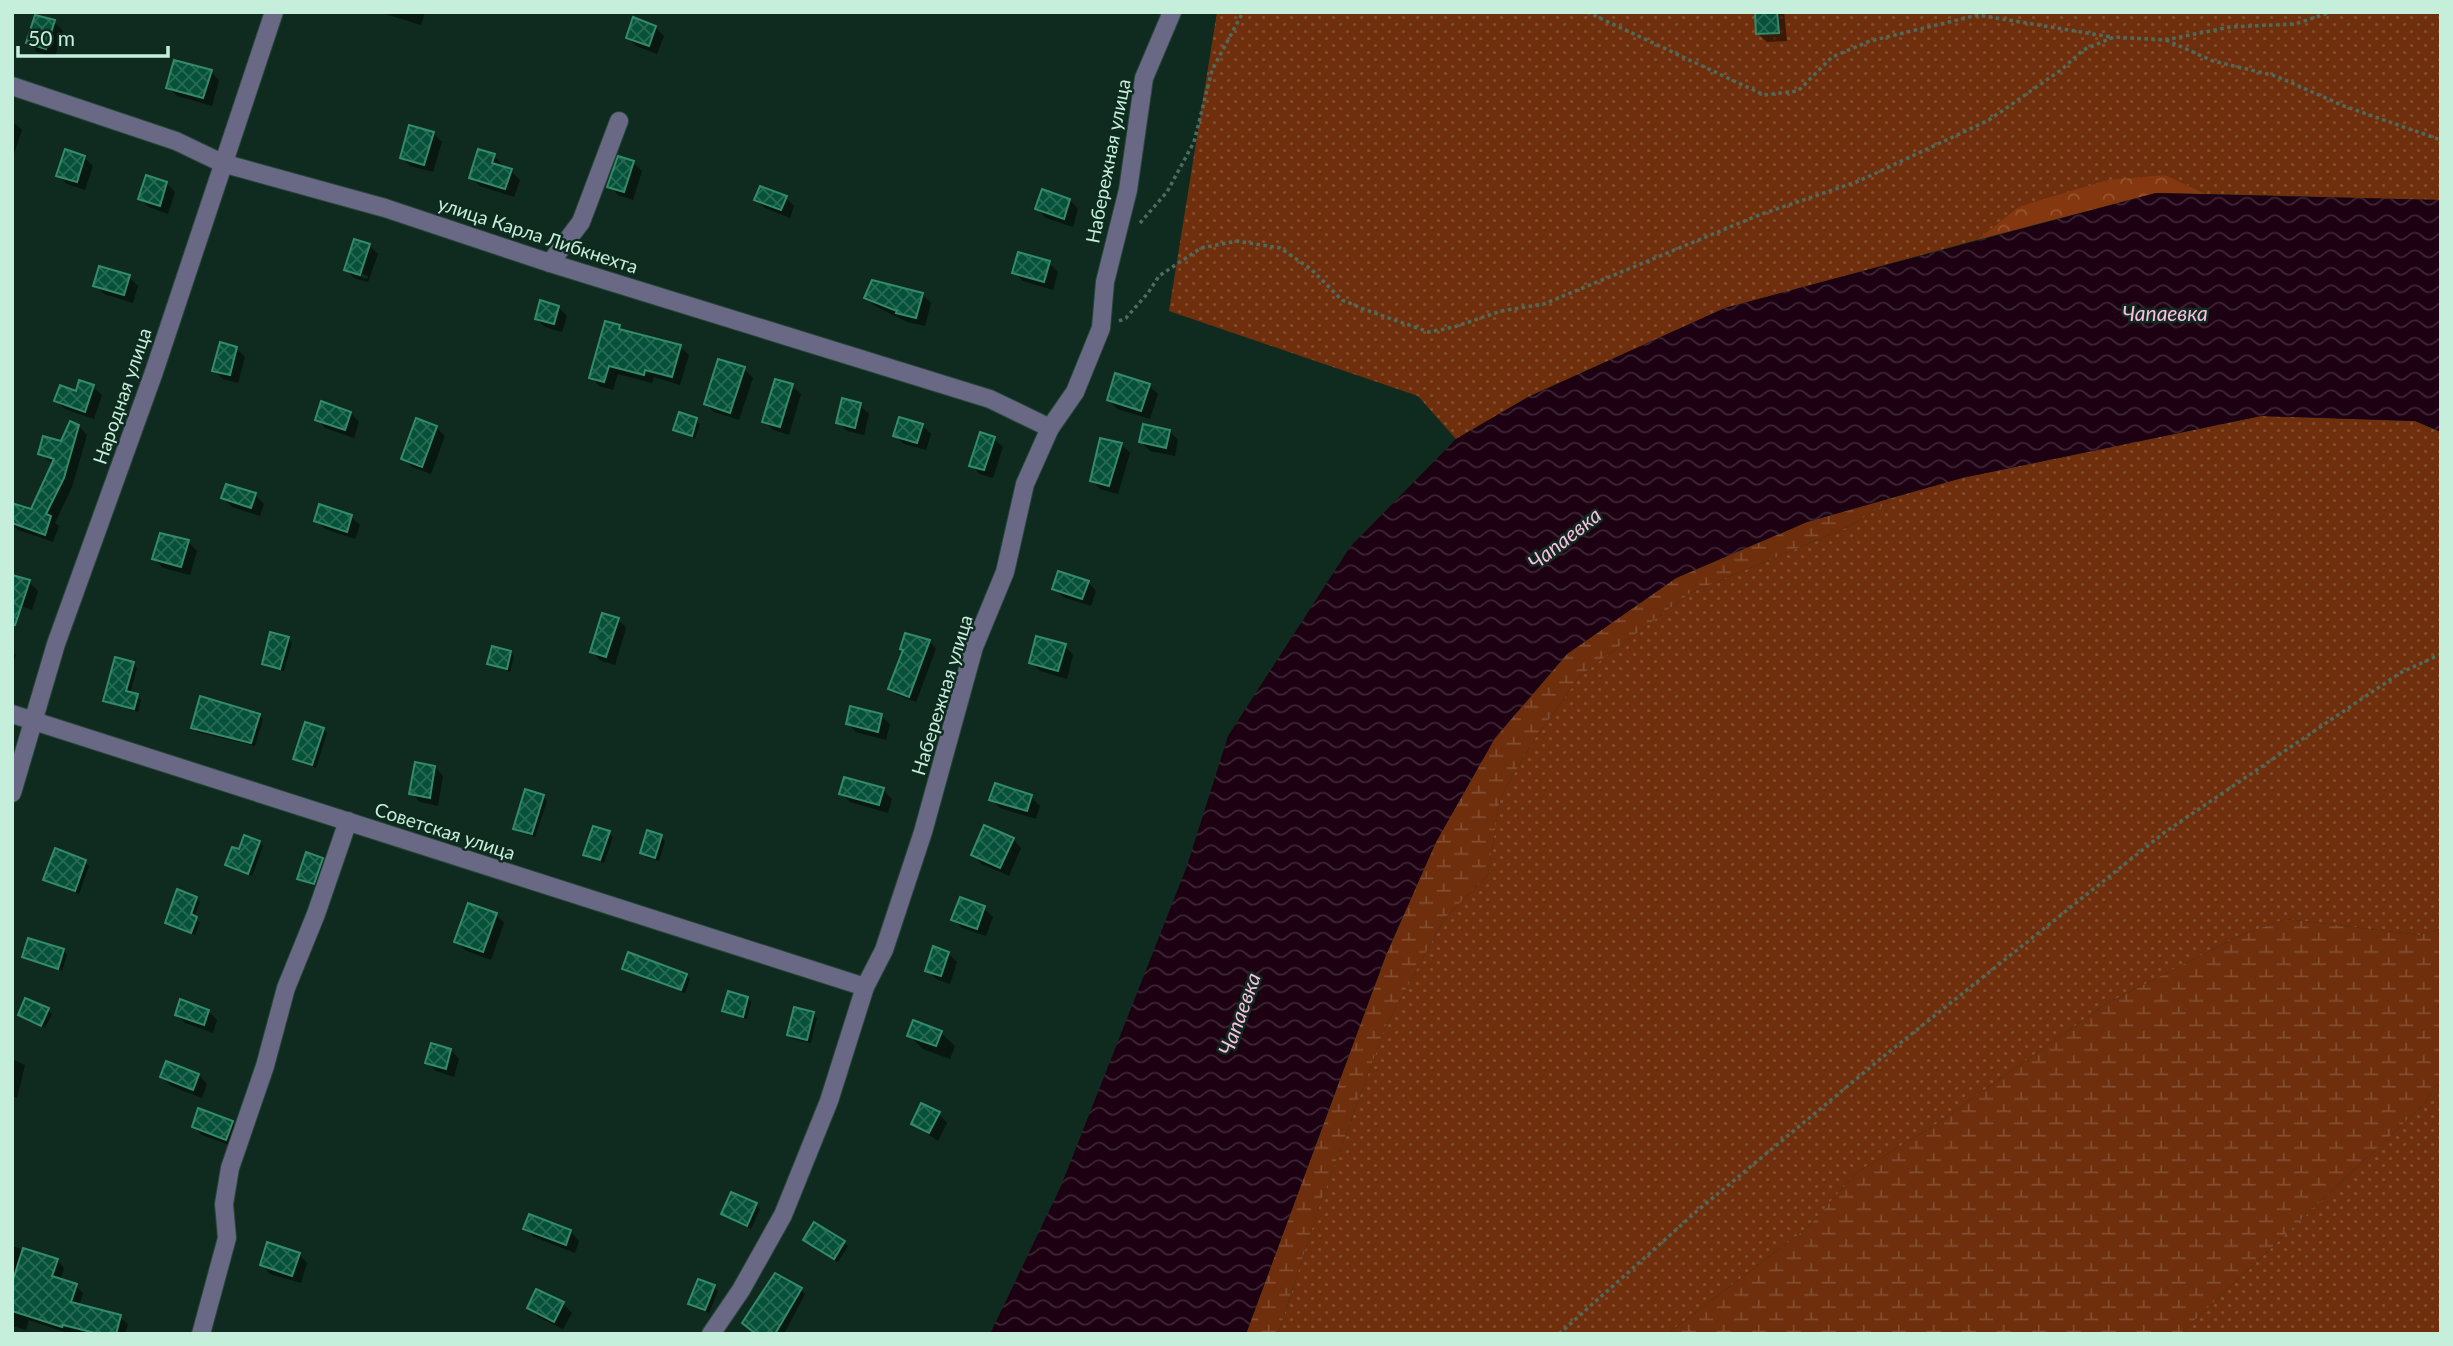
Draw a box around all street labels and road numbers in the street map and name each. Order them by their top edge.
street label: Набережная улица [1080,77,1135,245]
street label: улица Карла Либкнехта [435,191,641,278]
street label: Народная улица [87,325,156,467]
street label: Набережная улица [906,612,977,778]
street label: Советская улица [372,797,518,864]

